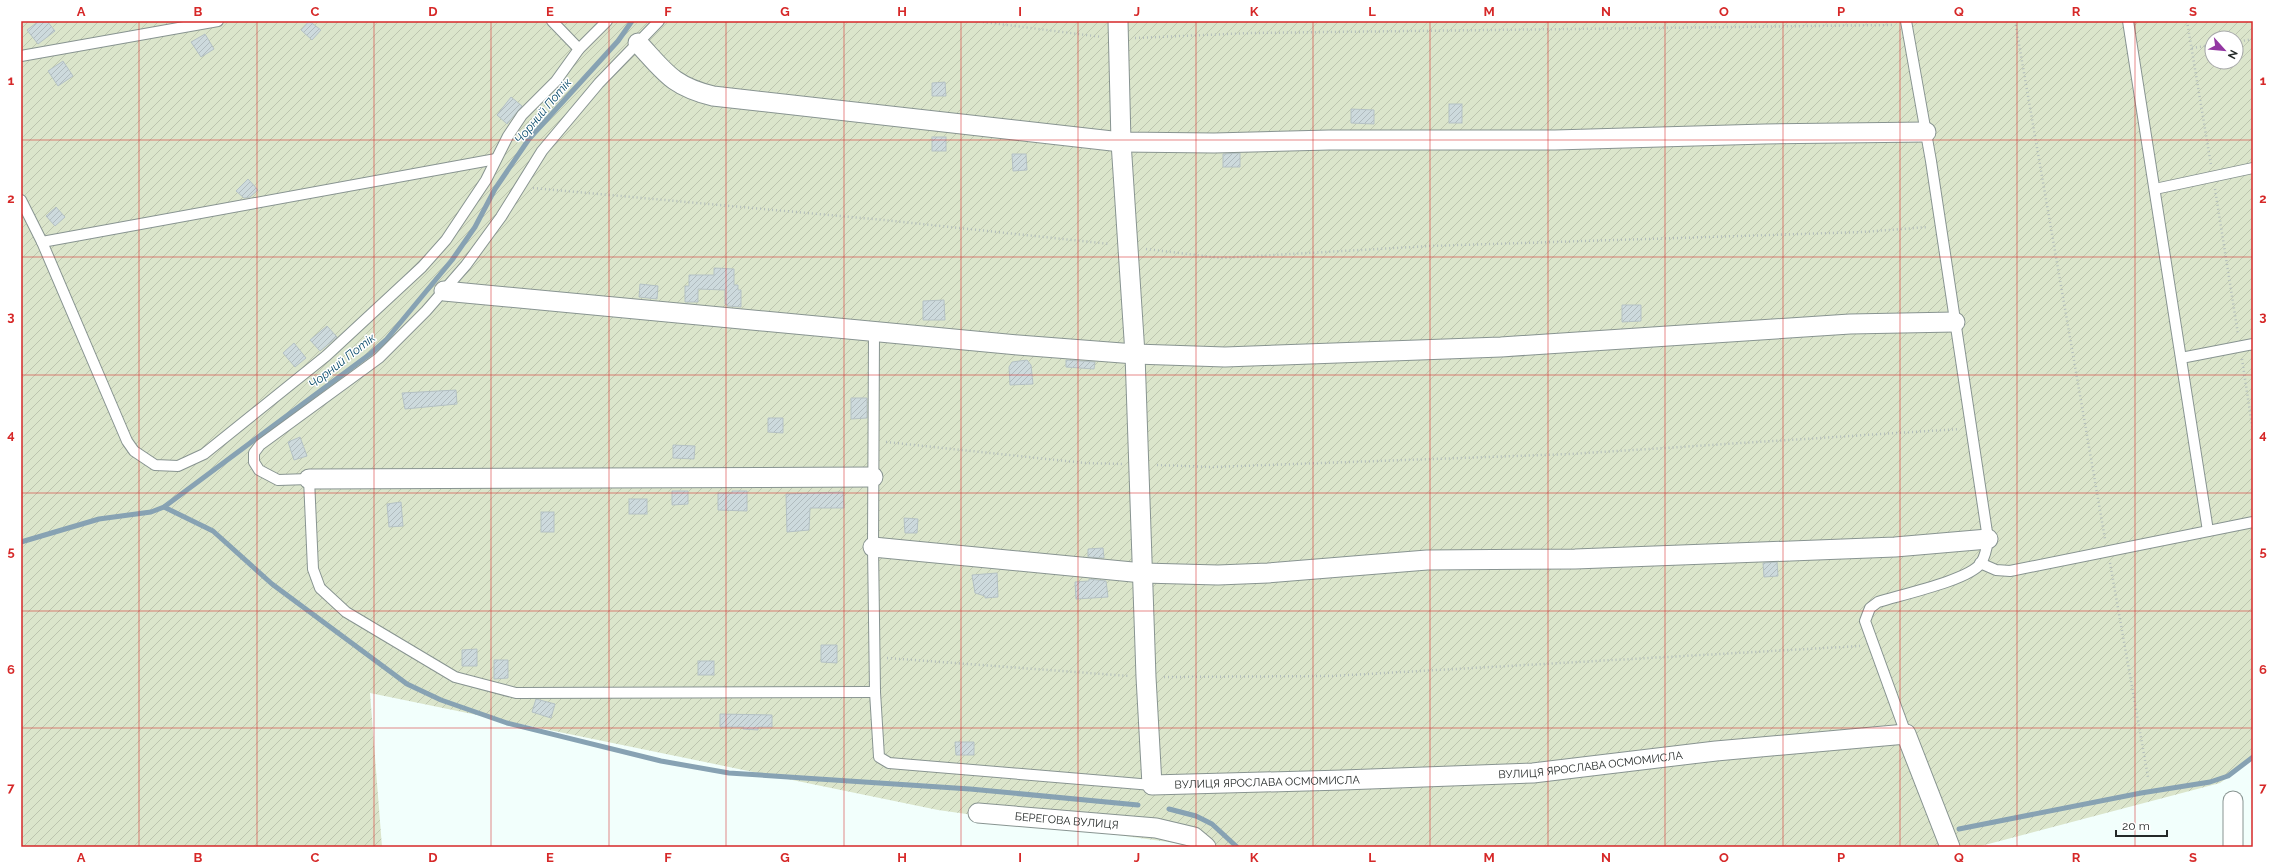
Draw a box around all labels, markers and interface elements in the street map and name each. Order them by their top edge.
text: A [77,4,86,19]
text: B [194,4,203,19]
text: C [311,4,320,19]
text: D [428,4,438,19]
text: E [546,4,554,19]
text: F [664,4,672,19]
text: G [780,4,790,19]
text: H [897,4,907,19]
text: I [1018,4,1022,19]
text: J [1134,4,1140,19]
text: K [1250,4,1259,19]
text: L [1368,4,1376,19]
text: M [1483,4,1495,19]
text: N [1601,4,1611,19]
text: O [1719,4,1729,19]
text: P [1837,4,1845,19]
text: Q [1954,4,1964,19]
text: R [2072,4,2081,19]
text: S [2189,4,2197,19]
north arrow [2204,30,2244,70]
text: N [2225,48,2240,61]
text: 1 [8,73,15,88]
text: 1 [2260,73,2267,88]
water label: Чорний Потік [512,76,574,146]
text: 2 [7,191,15,206]
text: 2 [2259,191,2267,206]
text: 3 [7,309,15,324]
text: 3 [2259,309,2267,324]
water label: Чорний Потік [306,331,378,391]
text: 4 [7,427,15,442]
text: 4 [2259,427,2267,442]
text: 5 [7,544,15,559]
text: 5 [2259,544,2267,559]
text: 6 [7,662,15,677]
text: 6 [2259,662,2267,677]
street label: ВУЛИЦЯ ЯРОСЛАВА ОСМОМИСЛА [1498,749,1684,781]
street label: ВУЛИЦЯ ЯРОСЛАВА ОСМОМИСЛА [1174,773,1361,791]
text: 7 [7,780,15,795]
text: 7 [2259,780,2267,795]
street label: БЕРЕГОВА ВУЛИЦЯ [1014,810,1119,832]
scale bar [2116,812,2167,838]
text: 20 m [2122,819,2150,833]
text: A [77,850,86,865]
text: B [194,850,203,865]
text: C [311,850,320,865]
text: D [428,850,438,865]
text: E [546,850,554,865]
text: F [664,850,672,865]
text: G [780,850,790,865]
text: H [897,850,907,865]
text: I [1018,850,1022,865]
text: J [1134,850,1140,865]
text: K [1250,850,1259,865]
text: L [1368,850,1376,865]
text: M [1483,850,1495,865]
text: N [1601,850,1611,865]
text: O [1719,850,1729,865]
text: P [1837,850,1845,865]
text: Q [1954,850,1964,865]
text: R [2072,850,2081,865]
text: S [2189,850,2197,865]

